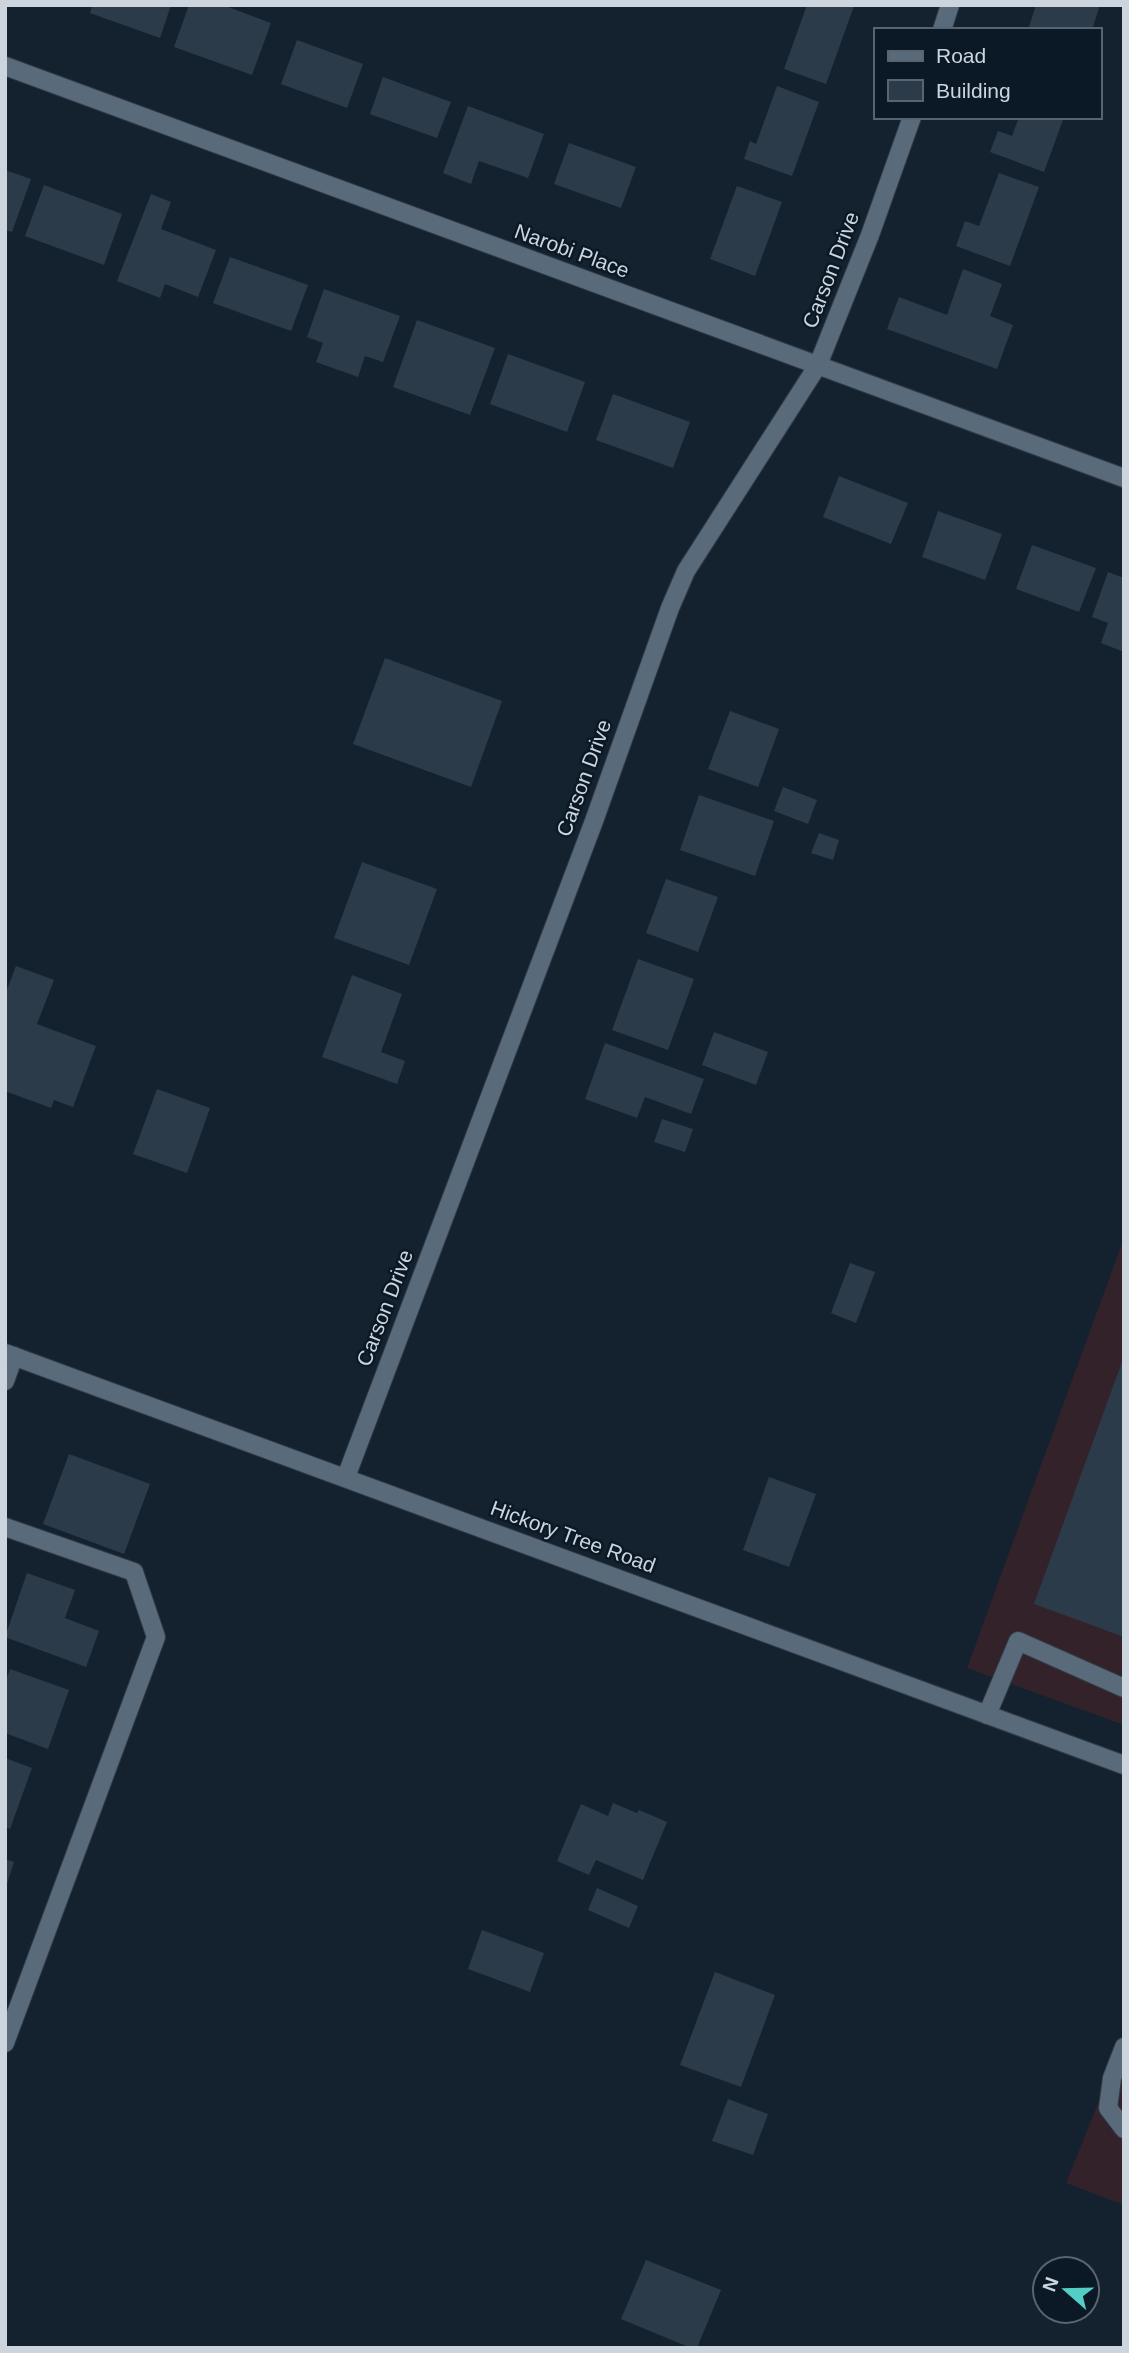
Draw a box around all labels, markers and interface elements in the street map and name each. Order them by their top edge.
legend [874,28,1101,119]
text: Road [936,44,986,67]
text: Building [936,79,1011,102]
street label: Carson Drive [798,208,863,331]
street label: Narobi Place [512,219,633,282]
street label: Carson Drive [552,716,615,839]
street label: Carson Drive [352,1246,417,1369]
street label: Hickory Tree Road [488,1496,659,1577]
north arrow [1031,2255,1101,2325]
text: N [1038,2274,1063,2294]

